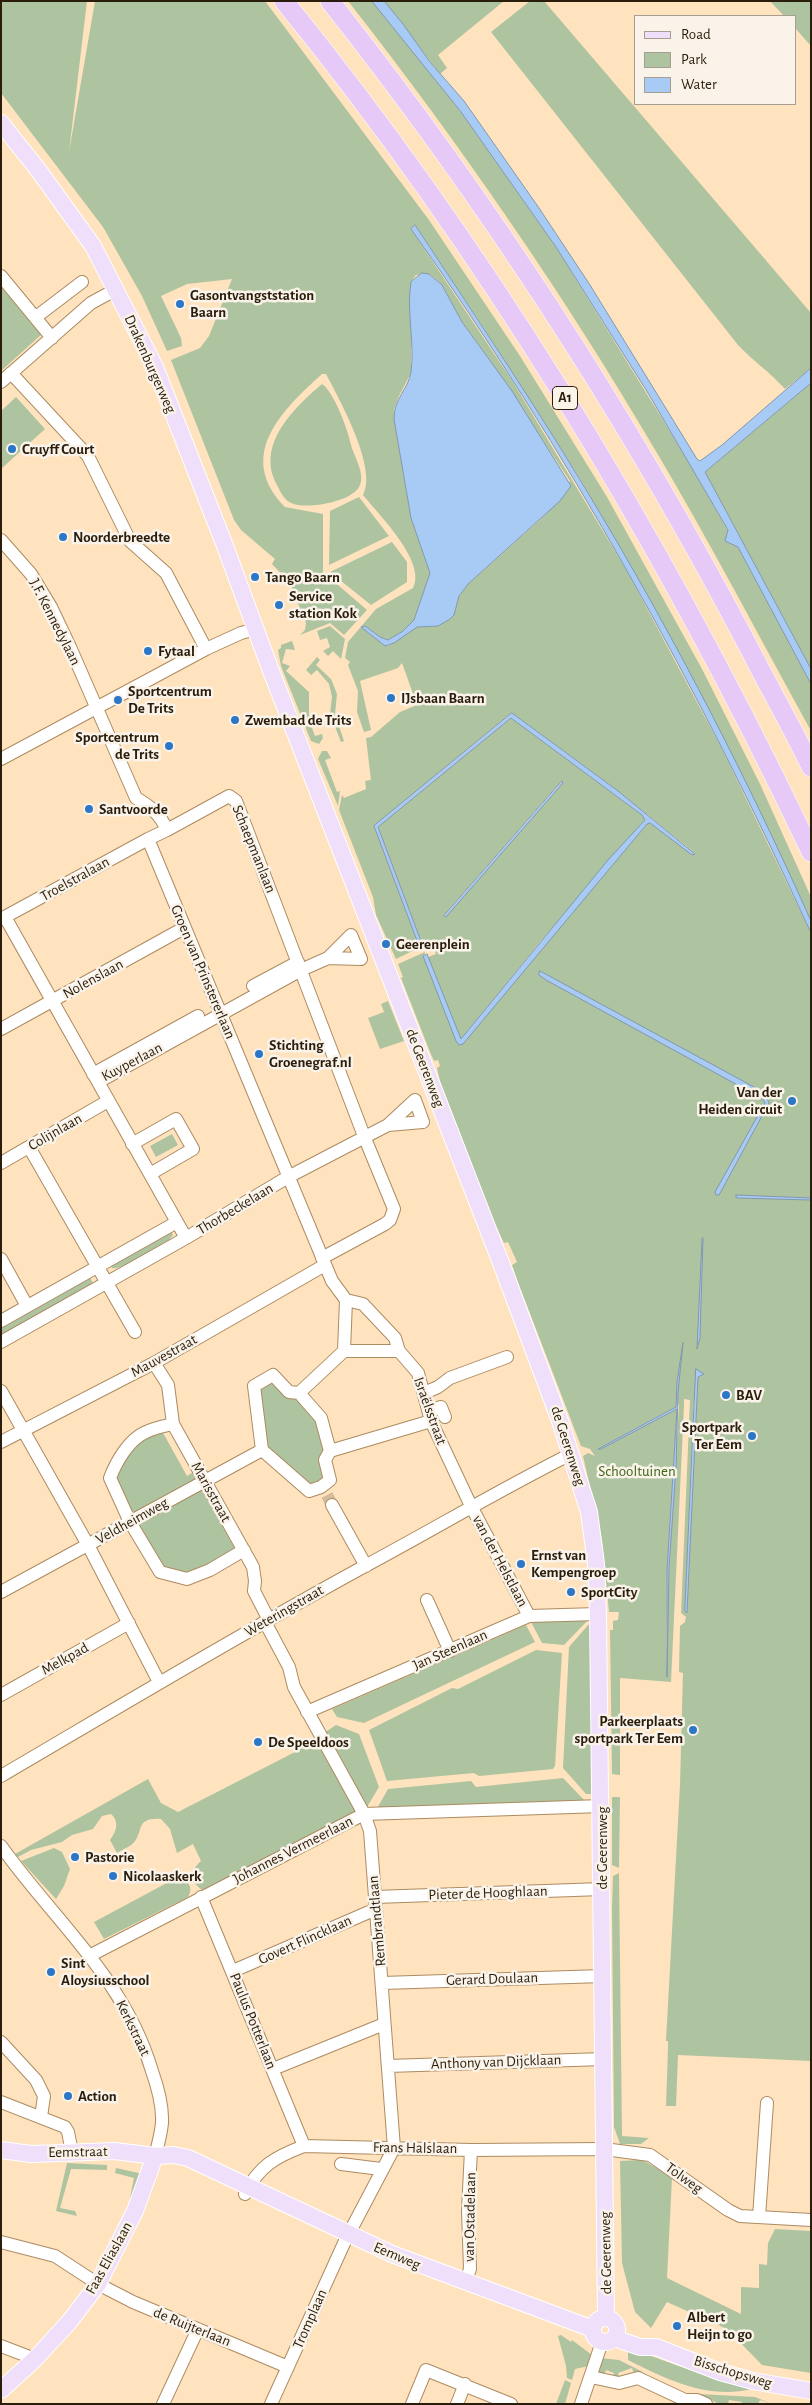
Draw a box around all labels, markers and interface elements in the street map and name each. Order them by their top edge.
legend [634,15,797,105]
text: Road [681,27,711,42]
text: Park [681,52,707,67]
text: Water [681,77,717,92]
place label: Gasontvangststation Baarn [190,286,314,321]
marker: Gasontvangststation Baarn [174,298,186,310]
street label: Drakenburgerweg [120,312,180,416]
road number: A1 [552,386,578,409]
place label: Cruyff Court [22,440,94,458]
marker: Cruyff Court [6,443,18,455]
place label: Noorderbreedte [73,528,170,546]
marker: Noorderbreedte [57,531,69,543]
place label: Tango Baarn [265,568,340,586]
marker: Tango Baarn [249,571,261,583]
street label: J.F. Kennedylaan [25,576,85,668]
place label: Service station Kok [289,587,357,622]
marker: Service station Kok [273,599,285,611]
place label: Fytaal [158,642,195,660]
marker: Fytaal [142,645,154,657]
place label: Sportcentrum De Trits [128,682,212,717]
place label: IJsbaan Baarn [401,689,485,707]
marker: IJsbaan Baarn [385,692,397,704]
marker: Sportcentrum De Trits [112,694,124,706]
place label: Zwembad de Trits [245,711,352,729]
marker: Zwembad de Trits [229,714,241,726]
place label: Sportcentrum de Trits [75,728,159,763]
marker: Sportcentrum de Trits [163,740,175,752]
place label: Santvoorde [99,800,168,818]
street label: Schaepmanlaan [228,802,280,896]
marker: Santvoorde [83,803,95,815]
street label: Troelstralaan [37,853,113,905]
street label: Groen van Prinstererlaan [167,902,239,1042]
place label: Geerenplein [396,935,470,953]
marker: Geerenplein [380,938,392,950]
street label: Nolenslaan [60,955,126,1003]
street label: de Geerenweg [402,1026,448,1110]
place label: Stichting Groenegraf.nl [269,1036,352,1071]
street label: Kuyperlaan [98,1038,166,1086]
marker: Stichting Groenegraf.nl [253,1048,265,1060]
place label: Van der Heiden circuit [698,1083,782,1118]
marker: Van der Heiden circuit [786,1095,798,1107]
street label: Colijnlaan [25,1109,85,1155]
street label: Thorbeckelaan [193,1179,277,1239]
street label: Mauvestraat [128,1330,200,1382]
street label: Israëlsstraat [409,1375,451,1447]
place label: BAV [736,1386,762,1404]
marker: BAV [720,1389,732,1401]
street label: de Geerenweg [547,1404,589,1488]
place label: Sportpark Ter Eem [682,1418,742,1453]
marker: Sportpark Ter Eem [746,1430,758,1442]
street label: Marisstraat [187,1459,235,1525]
park label: Schooltuinen [598,1462,676,1480]
street label: Veldheimweg [93,1494,171,1548]
street label: van der Helstlaan [468,1512,532,1610]
place label: Ernst van Kempengroep [531,1546,616,1581]
marker: Ernst van Kempengroep [515,1558,527,1570]
street label: Weteringstraat [241,1581,327,1641]
place label: SportCity [581,1583,637,1601]
marker: SportCity [565,1586,577,1598]
street label: Jan Steenlaan [410,1626,490,1674]
street label: Melkpad [38,1639,92,1679]
place label: Parkeerplaats sportpark Ter Eem [574,1712,683,1747]
marker: Parkeerplaats sportpark Ter Eem [687,1724,699,1736]
place label: De Speeldoos [268,1733,349,1751]
marker: De Speeldoos [252,1736,264,1748]
street label: de Geerenweg [593,1807,611,1889]
street label: Johannes Vermeerlaan [230,1812,356,1888]
place label: Pastorie [85,1848,134,1866]
marker: Pastorie [69,1851,81,1863]
place label: Nicolaaskerk [123,1867,201,1885]
marker: Nicolaaskerk [107,1870,119,1882]
street label: Rembrandtlaan [364,1875,390,1967]
street label: Pieter de Hooghlaan [428,1882,548,1904]
street label: Govert Flincklaan [256,1911,354,1969]
place label: Sint Aloysiusschool [61,1954,150,1989]
marker: Sint Aloysiusschool [45,1966,57,1978]
street label: Gerard Doulaan [446,1968,538,1990]
street label: Paulus Potterlaan [226,1970,280,2072]
street label: Kerkstraat [112,1997,154,2059]
street label: Anthony van Dijcklaan [430,2051,562,2073]
place label: Action [78,2087,117,2105]
marker: Action [62,2090,74,2102]
street label: Frans Halslaan [373,2138,457,2158]
street label: Eemstraat [48,2142,108,2162]
street label: Tolweg [662,2159,706,2197]
street label: van Ostadelaan [460,2172,480,2262]
street label: de Geerenweg [596,2211,616,2295]
street label: Faas Eliaslaan [82,2219,136,2297]
street label: Eemweg [371,2238,423,2274]
street label: Tromplaan [289,2286,331,2352]
street label: de Ruijterlaan [151,2303,233,2351]
place label: Albert Heijn to go [687,2308,752,2343]
marker: Albert Heijn to go [671,2320,683,2332]
street label: Bisschopsweg [692,2352,774,2392]

